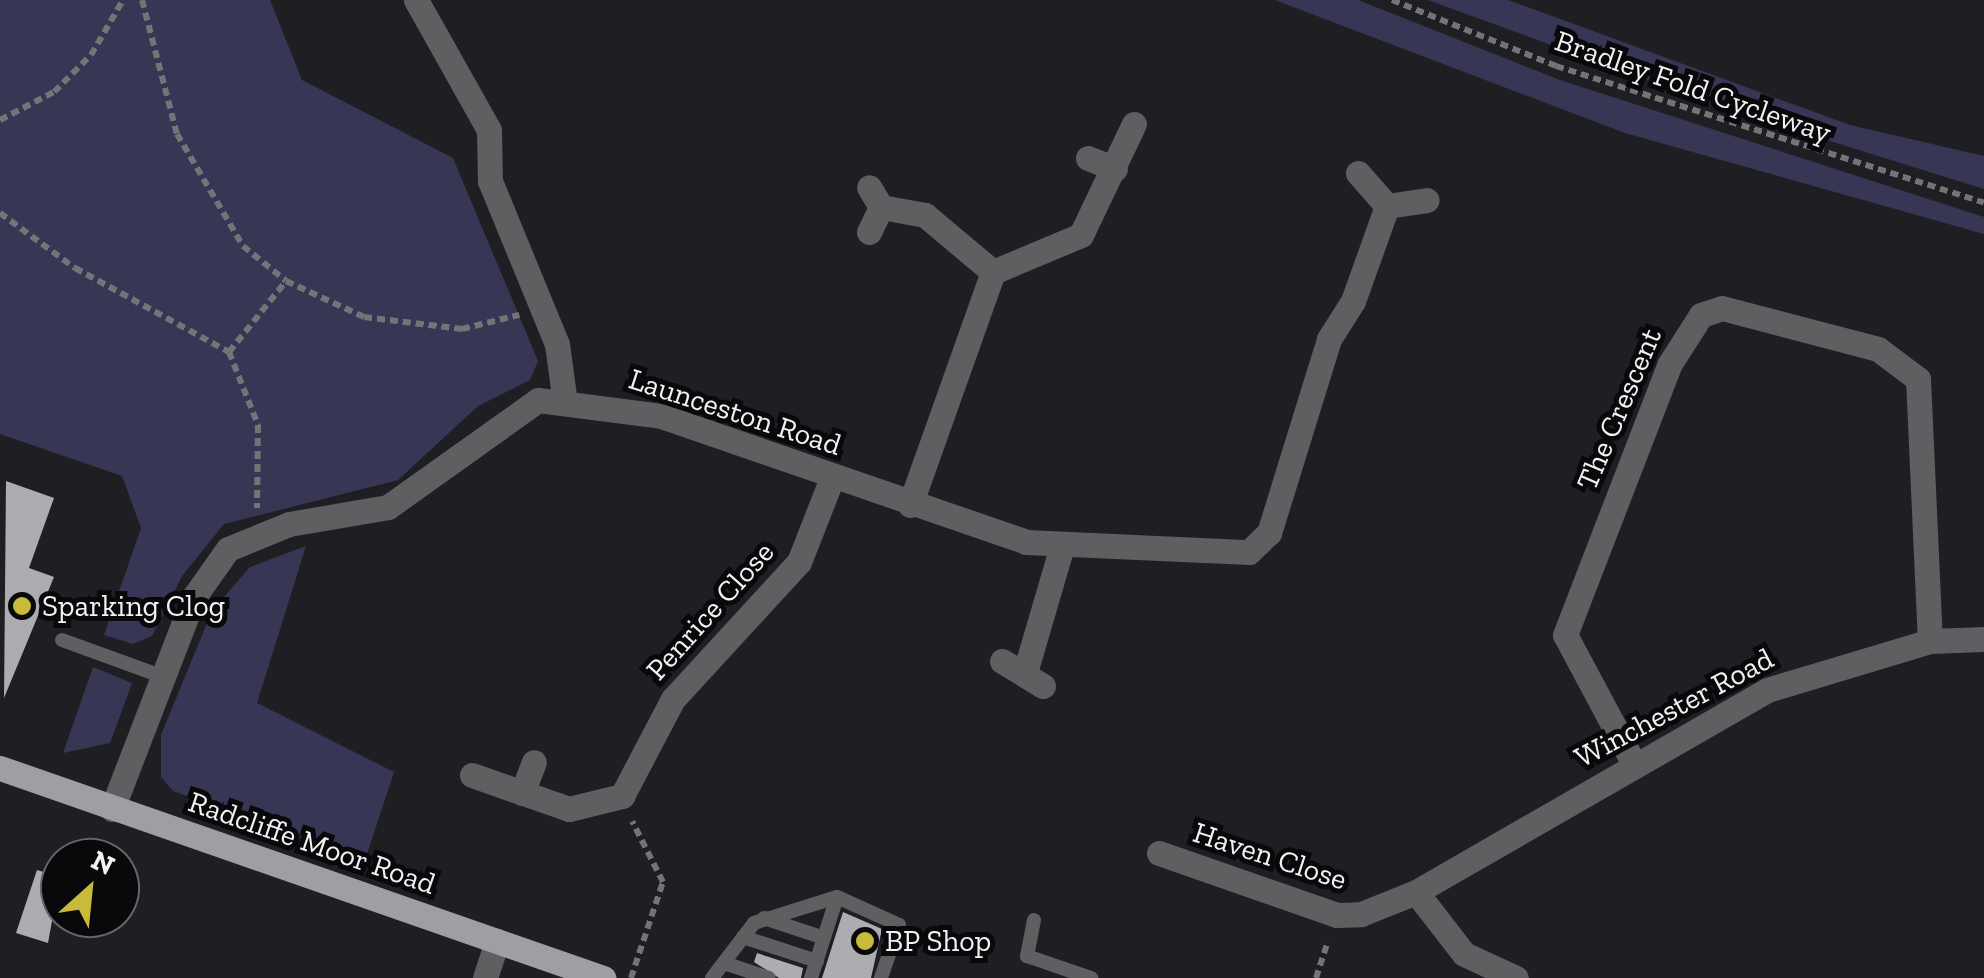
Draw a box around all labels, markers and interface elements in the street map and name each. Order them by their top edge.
street label: Bradley Fold Cycleway [1550,23,1836,151]
street label: The Crescent [1569,323,1669,495]
street label: Launceston Road [624,361,846,463]
street label: Penrice Close [639,534,781,688]
place label: Sparking Clog [42,588,225,624]
marker: Sparking Clog [11,595,33,617]
street label: Winchester Road [1568,640,1780,776]
street label: Radcliffe Moor Road [184,784,440,902]
street label: Haven Close [1189,814,1351,898]
north arrow [40,838,140,938]
text: N [86,843,120,882]
place label: BP Shop [885,923,992,959]
marker: BP Shop [854,930,876,952]

